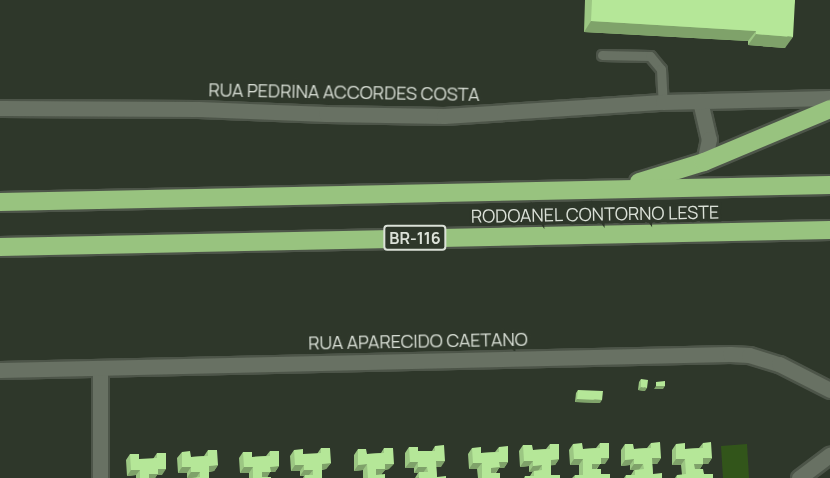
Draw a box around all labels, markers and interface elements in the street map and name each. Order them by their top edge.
street label: RUA PEDRINA ACCORDES COSTA [208,79,480,105]
street label: RODOANEL CONTORNO LESTE [470,201,720,227]
road number: BR-116 [382,225,448,251]
street label: RUA APARECIDO CAETANO [308,328,528,354]

